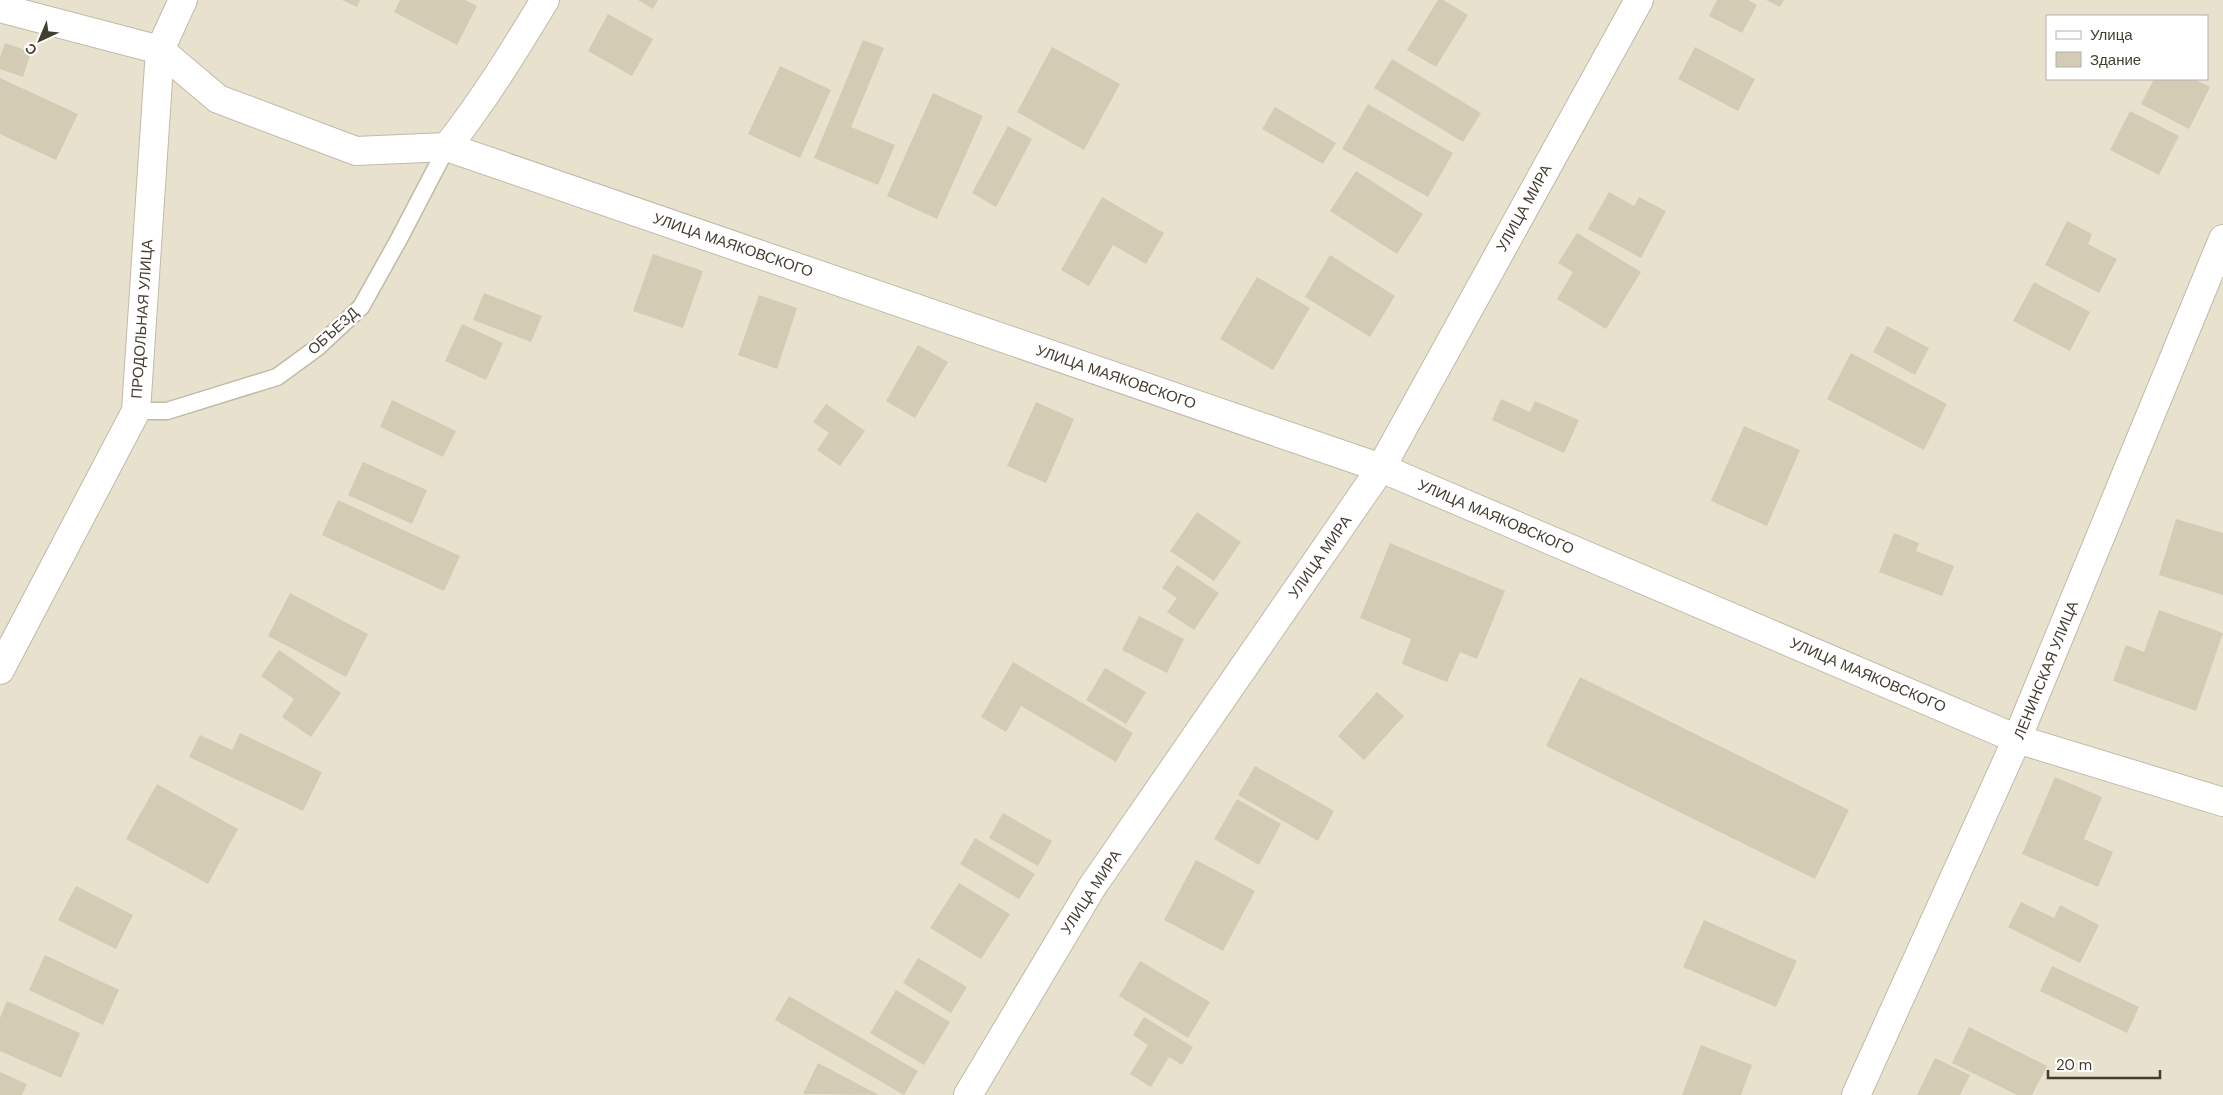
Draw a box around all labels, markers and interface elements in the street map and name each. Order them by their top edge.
north arrow [15,15,65,65]
legend [2046,15,2208,80]
text: Улица [2090,25,2133,45]
text: С [21,39,41,59]
text: Здание [2090,50,2141,70]
street label: УЛИЦА МИРА [1492,161,1556,255]
street label: УЛИЦА МАЯКОВСКОГО [650,208,816,282]
street label: ПРОДОЛЬНАЯ УЛИЦА [126,239,158,399]
street label: ОБЪЕЗД [303,303,363,359]
street label: УЛИЦА МАЯКОВСКОГО [1033,340,1199,414]
street label: УЛИЦА МАЯКОВСКОГО [1415,475,1577,559]
street label: УЛИЦА МИРА [1284,512,1356,602]
street label: ЛЕНИНСКАЯ УЛИЦА [2009,598,2083,742]
street label: УЛИЦА МАЯКОВСКОГО [1787,633,1949,717]
street label: УЛИЦА МИРА [1056,846,1126,938]
scale bar [2048,1048,2160,1080]
text: 20 m [2056,1055,2092,1075]

